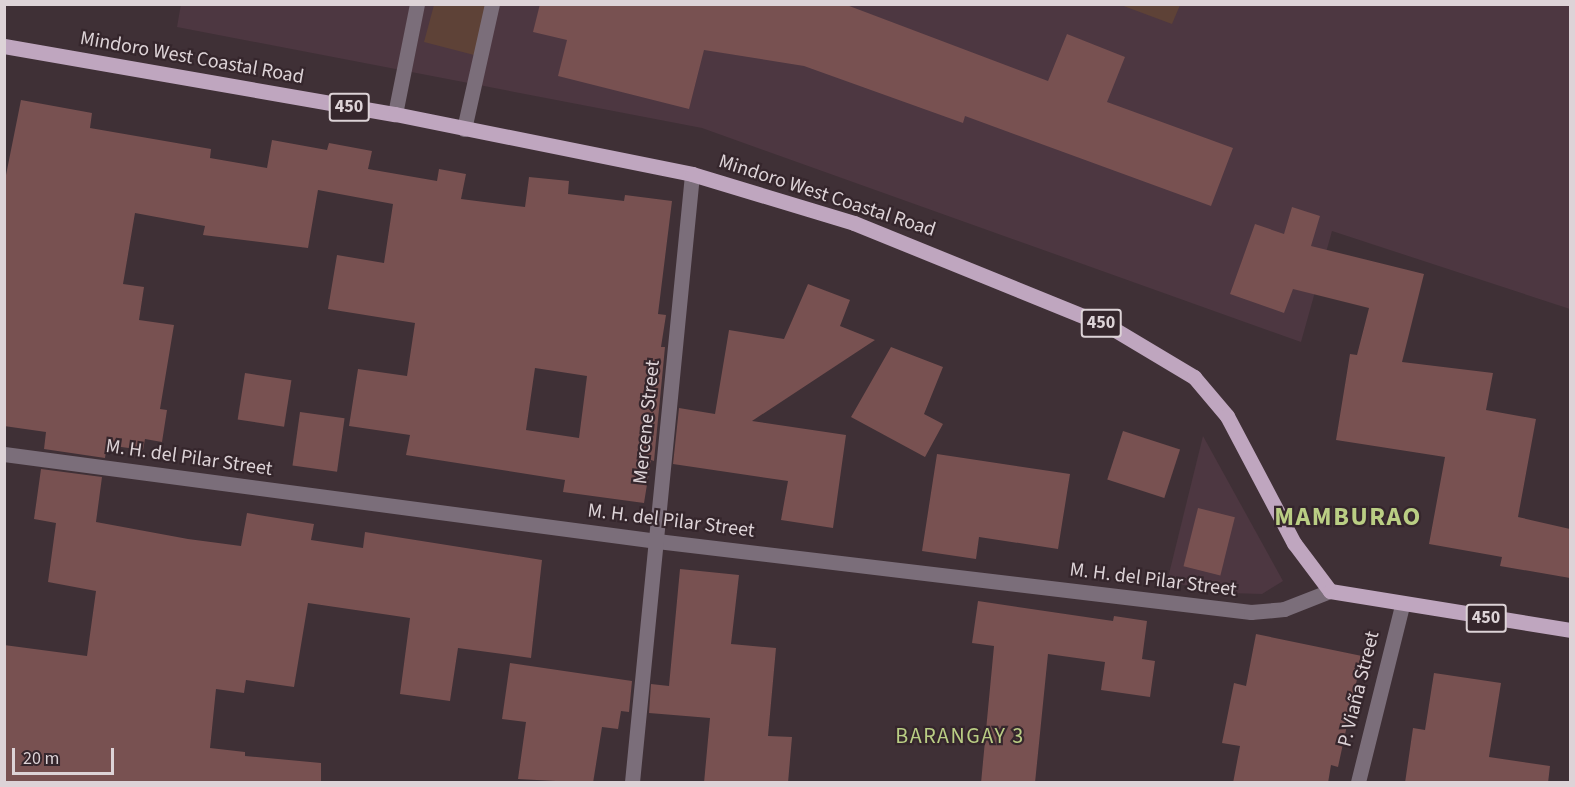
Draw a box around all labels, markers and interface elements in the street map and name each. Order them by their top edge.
street label: Mindoro West Coastal Road [78,26,306,90]
road number: 450 [328,92,370,122]
street label: Mindoro West Coastal Road [715,150,939,242]
road number: 450 [1080,308,1122,338]
street label: Mercene Street [629,359,665,485]
street label: M. H. del Pilar Street [104,434,274,482]
street label: M. H. del Pilar Street [586,499,756,543]
district label: MAMBURAO [1274,501,1422,533]
street label: M. H. del Pilar Street [1068,558,1238,602]
road number: 450 [1465,603,1507,633]
street label: P. Viaña Street [1333,629,1385,749]
district label: BARANGAY 3 [895,724,1025,750]
scale bar [15,736,117,774]
text: 20 m [23,746,59,771]

